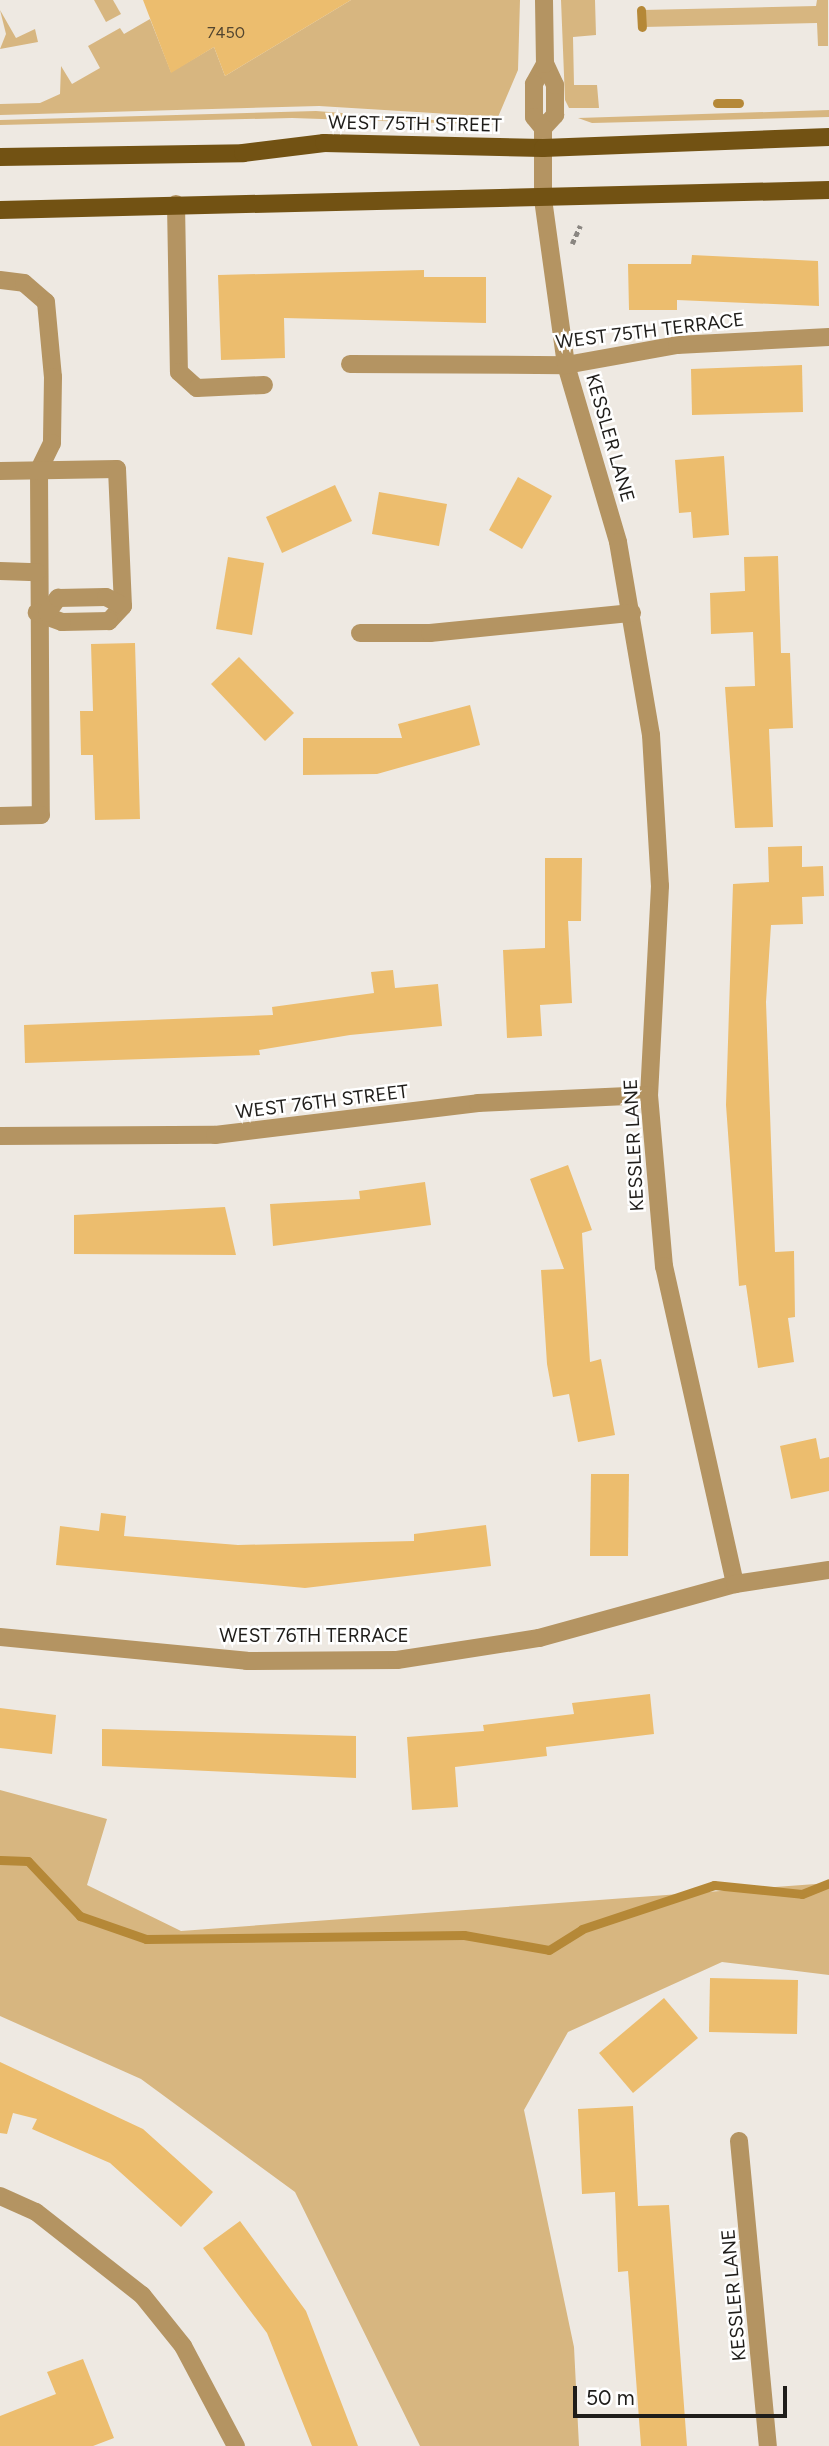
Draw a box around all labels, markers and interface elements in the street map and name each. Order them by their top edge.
house number: 7450 [207,23,245,43]
street label: WEST 75TH STREET [328,111,502,137]
street label: WEST 75TH TERRACE [554,308,746,354]
street label: KESSLER LANE [581,371,639,505]
street label: KESSLER LANE [619,1078,649,1212]
street label: WEST 76TH STREET [234,1080,410,1124]
street label: WEST 76TH TERRACE [219,1625,409,1647]
street label: KESSLER LANE [717,2228,751,2362]
scale bar [577,2372,790,2416]
text: 50 m [586,2385,635,2410]

